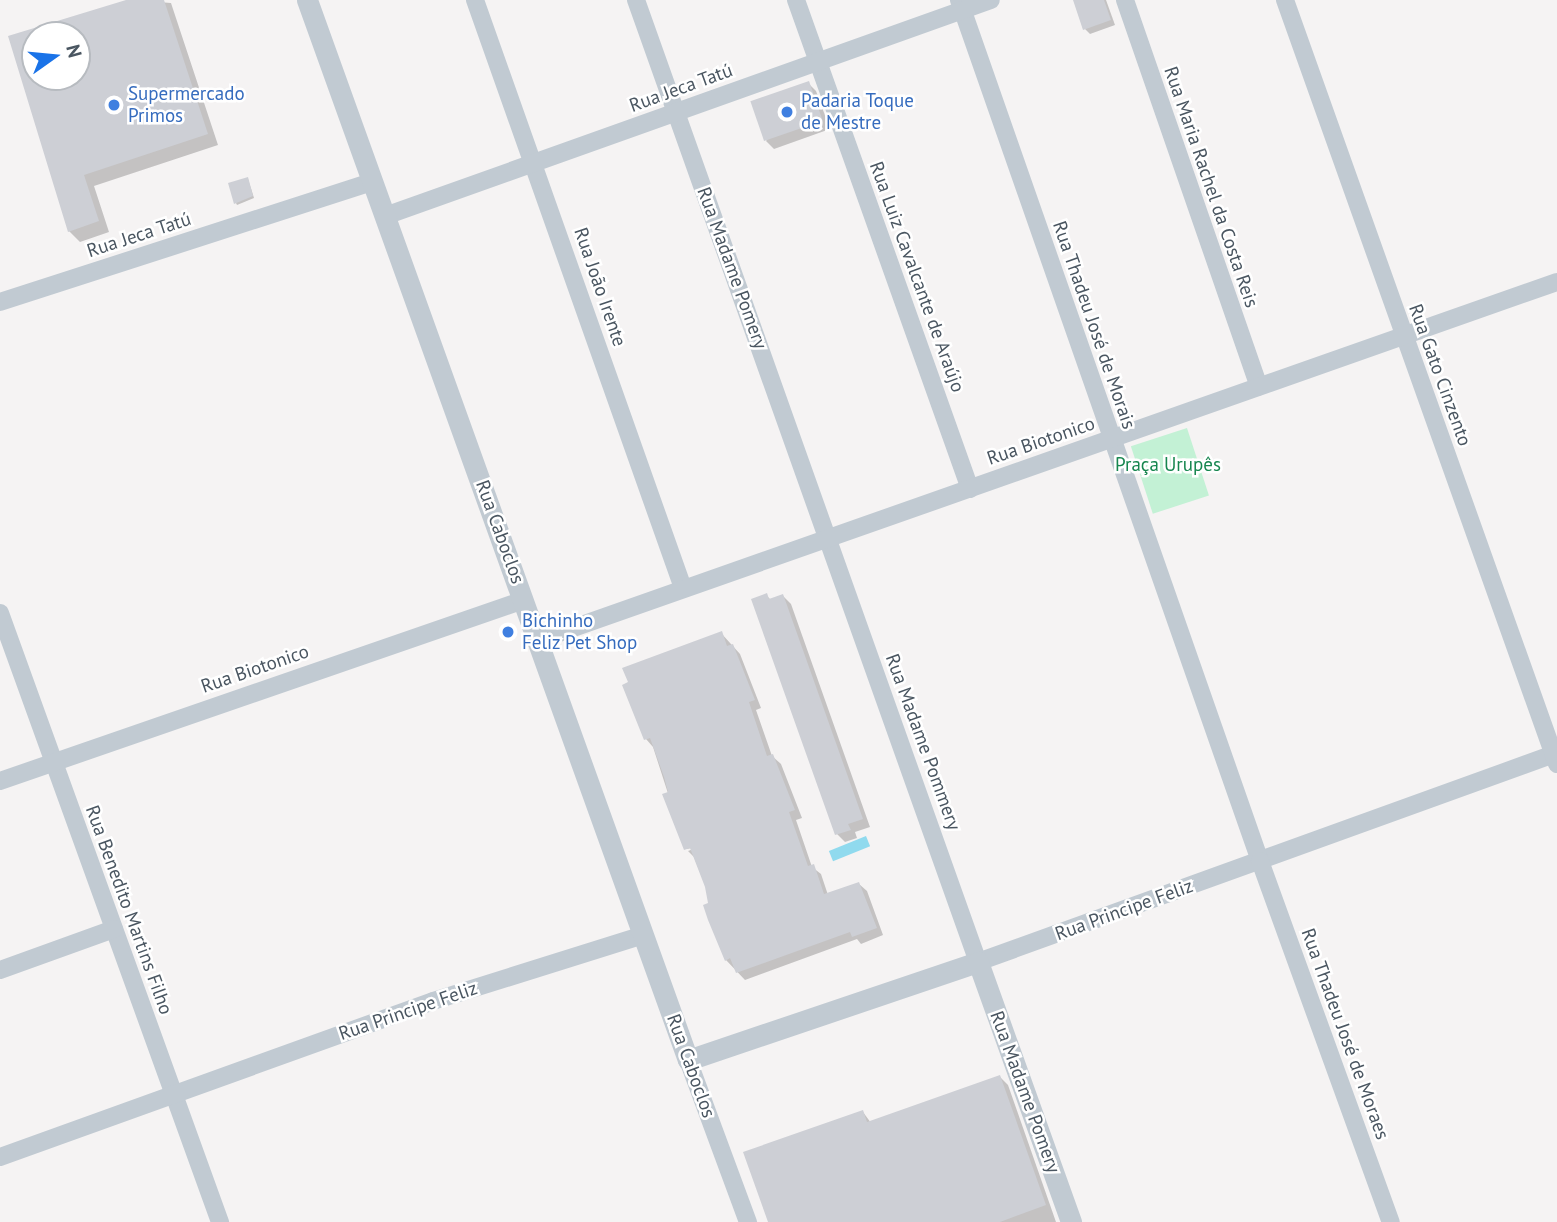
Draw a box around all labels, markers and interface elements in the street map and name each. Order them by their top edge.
north arrow [21,21,91,91]
text: N [61,42,88,60]
street label: Rua Jeca Tatú [626,59,736,117]
street label: Rua Maria Rachel da Costa Reis [1159,64,1263,310]
place label: Supermercado Primos [128,83,245,127]
place label: Padaria Toque de Mestre [801,90,914,134]
marker: Supermercado Primos [106,97,122,113]
marker: Padaria Toque de Mestre [779,104,795,120]
street label: Rua Luiz Cavalcante de Araújo [864,158,970,396]
street label: Rua Madame Pomery [692,184,772,352]
street label: Rua Jeca Tatú [84,207,194,263]
street label: Rua Thadeu José de Morais [1048,218,1140,432]
street label: Rua João Irente [569,225,631,349]
street label: Rua Gato Cinzento [1404,301,1476,449]
street label: Rua Biotonico [984,412,1098,470]
park label: Praça Urupês [1115,454,1221,476]
street label: Rua Caboclos [471,477,529,587]
place label: Bichinho Feliz Pet Shop [522,610,638,654]
marker: Bichinho Feliz Pet Shop [500,624,516,640]
street label: Rua Biotonico [198,640,312,698]
street label: Rua Madame Pommery [880,651,966,833]
street label: Rua Benedito Martins Filho [80,802,178,1018]
street label: Rua Principe Feliz [1052,874,1196,946]
street label: Rua Thadeu José de Moraes [1296,925,1394,1143]
street label: Rua Principe Feliz [336,977,480,1045]
street label: Rua Madame Pomery [985,1008,1065,1176]
street label: Rua Caboclos [662,1011,720,1121]

